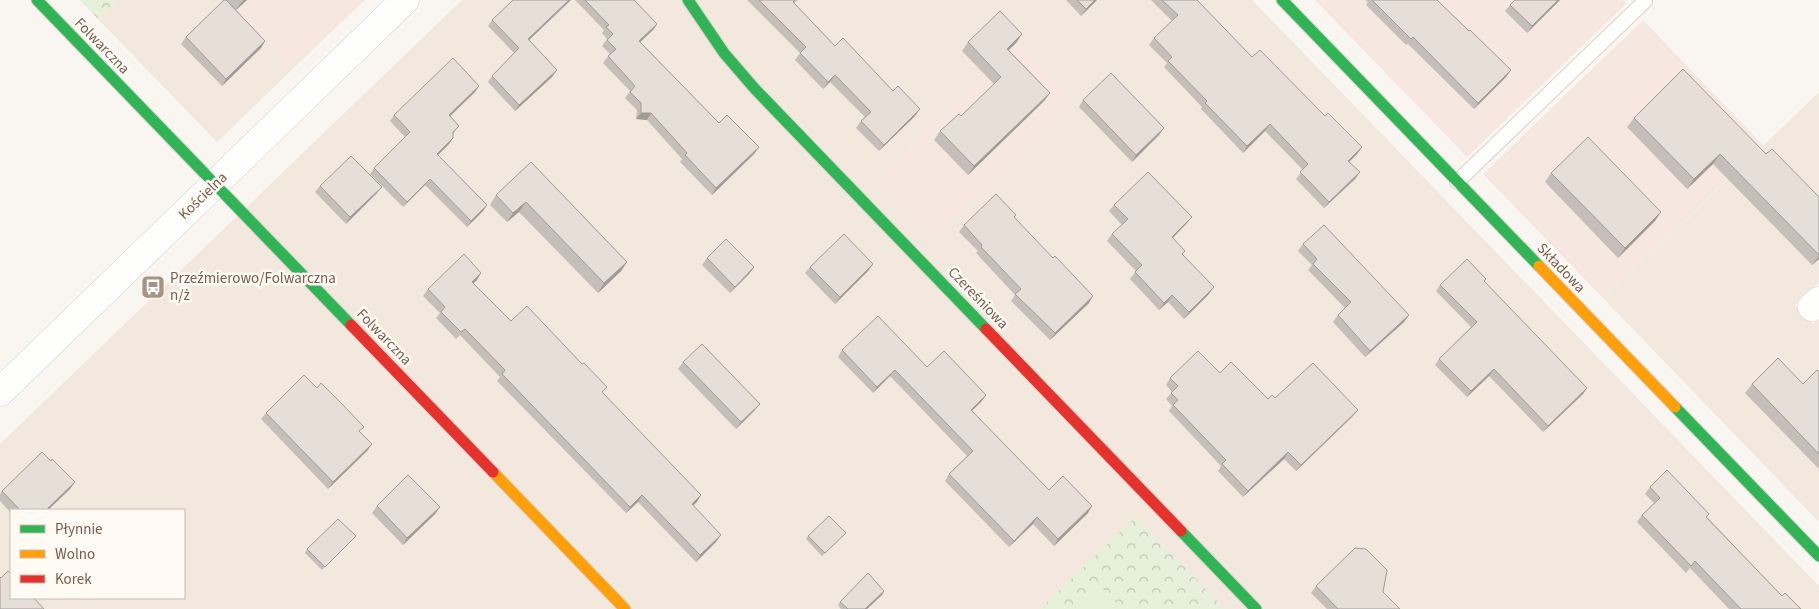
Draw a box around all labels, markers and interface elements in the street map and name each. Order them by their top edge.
street label: Folwarczna [70,13,134,79]
street label: Kościelna [174,167,232,225]
street label: Składowa [1532,238,1590,298]
street label: Czereśniowa [943,262,1013,334]
place label: Przeźmierowo/Folwarczna n/ż [170,268,336,306]
bus stop icon: Przeźmierowo/Folwarczna n/ż [140,274,166,300]
street label: Folwarczna [352,304,416,370]
legend [10,509,185,599]
text: Płynnie [55,519,103,540]
text: Wolno [55,544,95,565]
text: Korek [55,569,92,590]

